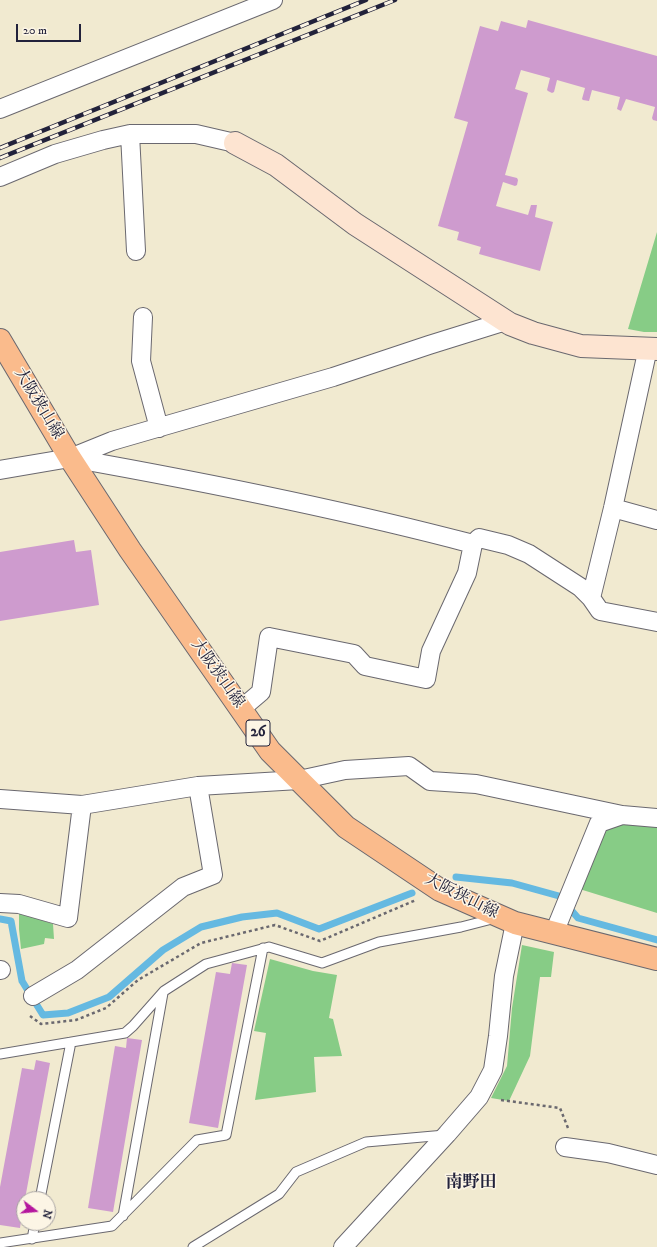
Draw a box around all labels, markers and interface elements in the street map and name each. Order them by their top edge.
scale bar [18,16,83,42]
text: 20 m [23,23,47,38]
street label: 大阪狭山線 [9,365,67,443]
street label: 大阪狭山線 [186,636,248,712]
road number: 26 [246,720,270,746]
street label: 大阪狭山線 [421,870,501,924]
district label: 南野田 [446,1173,496,1193]
north arrow [16,1191,56,1231]
text: N [39,1208,55,1220]

